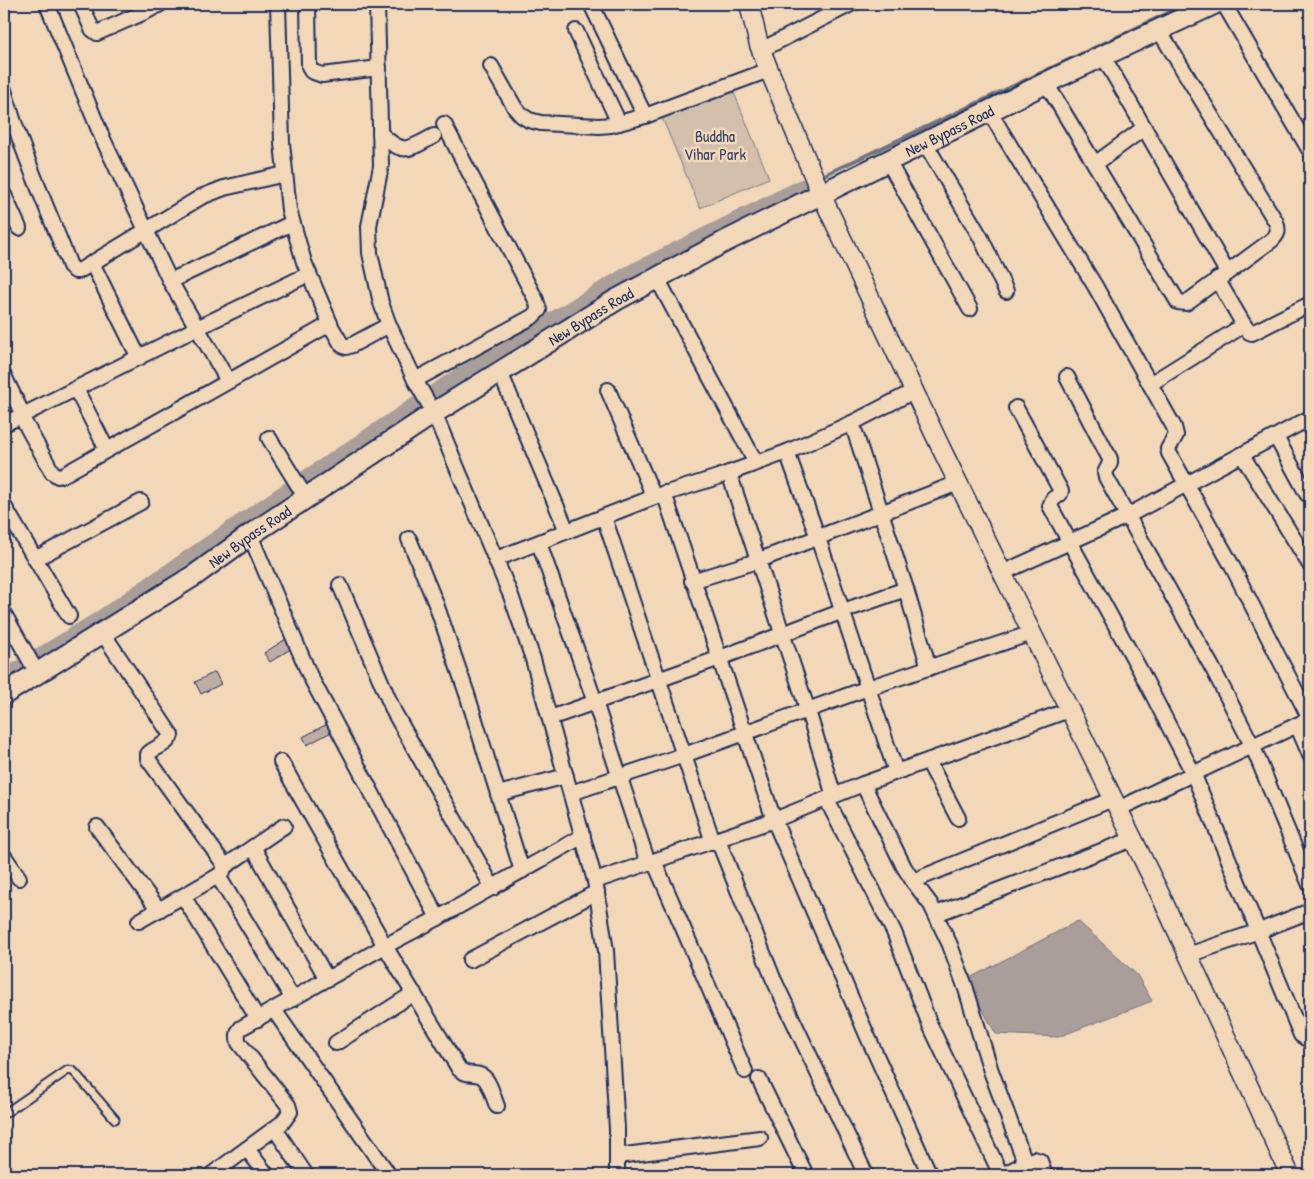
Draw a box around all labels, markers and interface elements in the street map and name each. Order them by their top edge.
street label: New Bypass Road [901,99,997,162]
park label: Buddha Vihar Park [684,125,746,165]
street label: New Bypass Road [544,282,637,351]
street label: New Bypass Road [204,500,295,573]

